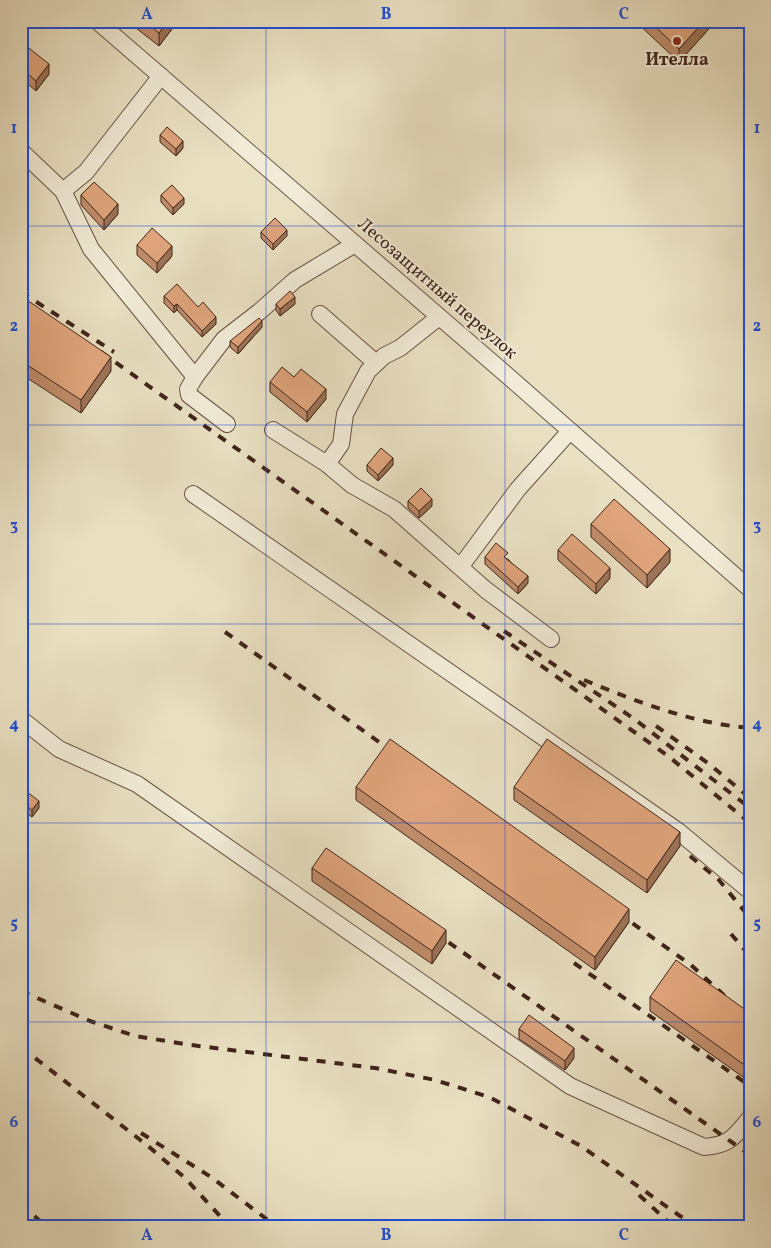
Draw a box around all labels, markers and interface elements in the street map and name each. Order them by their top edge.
text: A [141,4,153,26]
text: B [381,4,392,26]
text: C [619,4,629,26]
marker: Ителла [671,35,683,47]
place label: Ителла [645,48,709,73]
text: 1 [11,118,17,140]
text: 1 [754,118,760,140]
street label: Лесозащитный переулок [352,212,523,366]
text: 2 [10,316,18,338]
text: 2 [753,316,761,338]
text: 3 [10,515,18,537]
text: 3 [753,515,761,537]
text: 4 [9,714,19,736]
text: 4 [752,714,762,736]
text: 5 [10,913,18,935]
text: 5 [753,913,761,935]
text: 6 [10,1112,19,1134]
text: 6 [753,1112,762,1134]
text: A [141,1225,153,1247]
text: B [381,1225,392,1247]
text: C [619,1225,629,1247]

